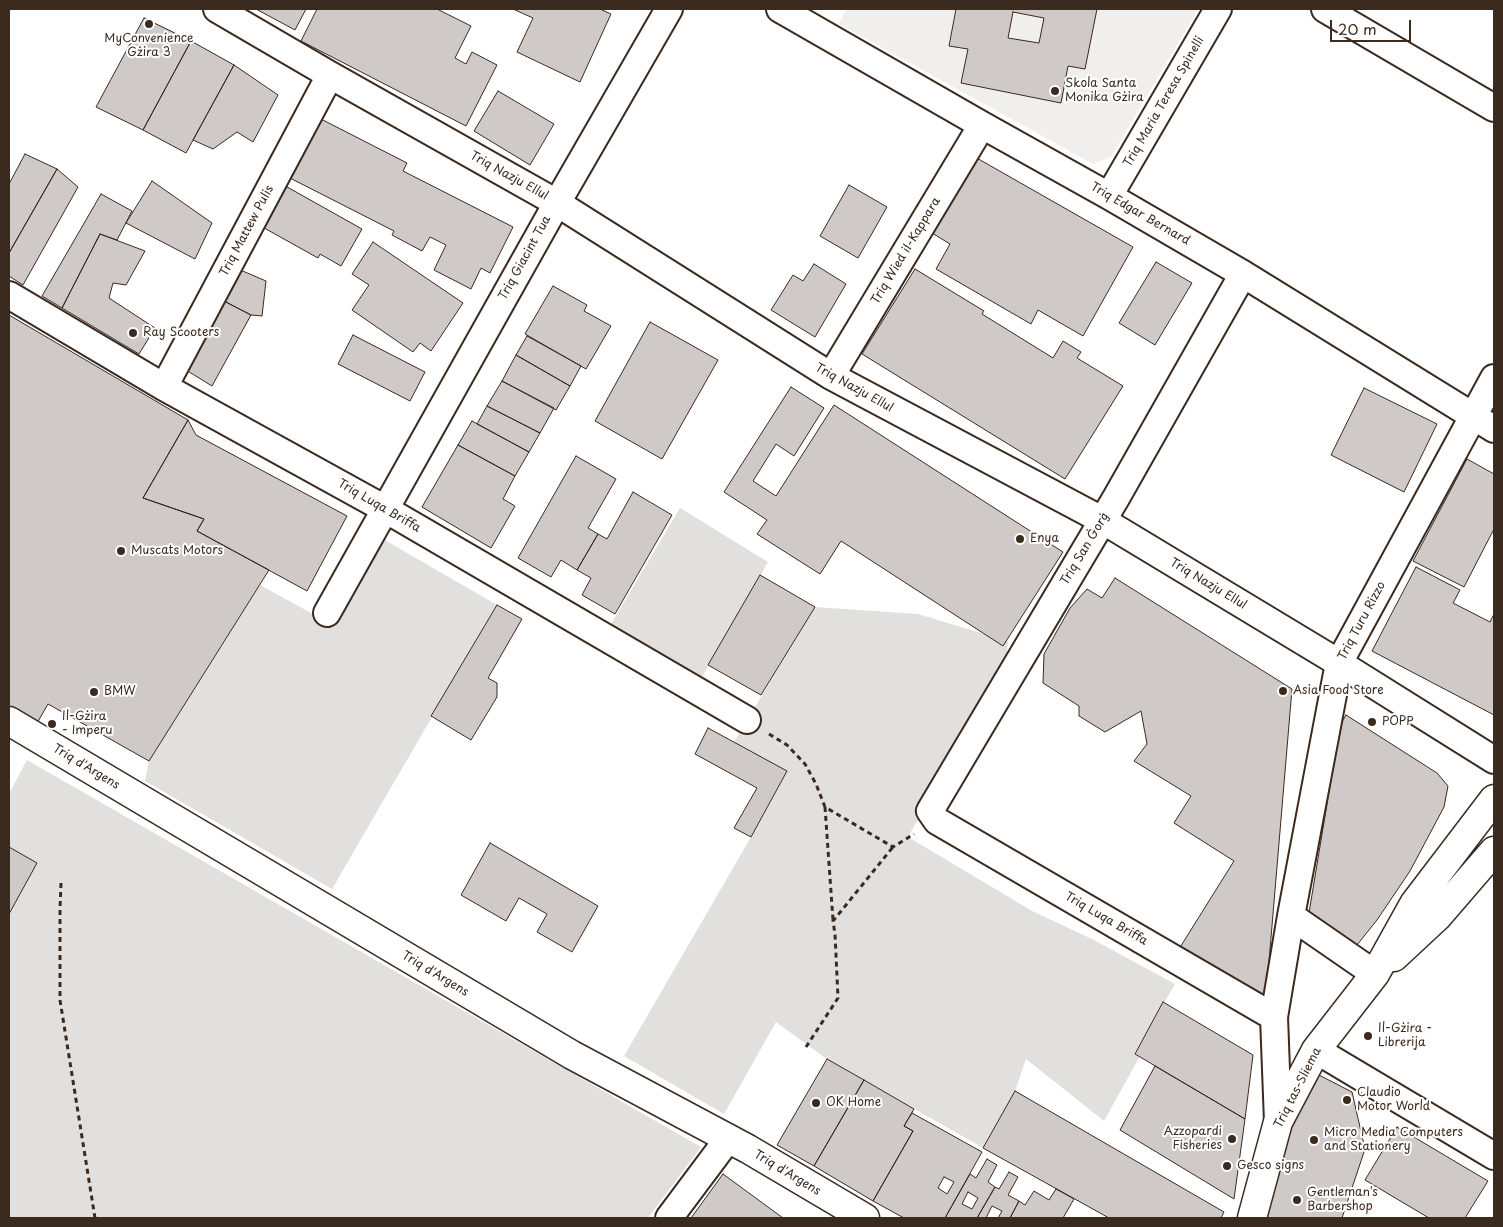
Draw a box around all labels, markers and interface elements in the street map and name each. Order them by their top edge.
scale bar [1333,10,1414,42]
text: 20 m [1338,17,1377,40]
marker: MyConvenience Gżira 3 [143,18,155,30]
place label: MyConvenience Gżira 3 [104,32,194,60]
street label: Triq Maria Teresa Spinelli [1121,34,1207,170]
place label: Skola Santa Monika Gżira [1065,77,1144,105]
marker: Skola Santa Monika Gżira [1049,85,1061,97]
street label: Triq Nazju Ellul [467,149,551,203]
street label: Triq Edgar Bernard [1088,180,1192,248]
street label: Triq Mattew Pulis [217,183,277,279]
street label: Triq Wied il-Kappara [868,195,944,307]
street label: Triq Giacint Tua [496,213,554,303]
place label: Ray Scooters [143,326,219,340]
marker: Ray Scooters [127,327,139,339]
street label: Triq Nazju Ellul [812,361,896,415]
street label: Triq Luqa Briffa [335,476,423,536]
street label: Triq San Ġorġ [1058,510,1112,588]
place label: Enya [1030,532,1059,546]
marker: Enya [1014,533,1026,545]
place label: Muscats Motors [131,544,223,558]
marker: Muscats Motors [115,545,127,557]
street label: Triq Nazju Ellul [1167,555,1249,613]
street label: Triq Turu Rizzo [1335,579,1389,663]
place label: Asia Food Store [1293,684,1384,698]
place label: BMW [104,685,136,699]
marker: Asia Food Store [1277,685,1289,697]
marker: BMW [88,686,100,698]
place label: Il-Gżira - Imperu [62,710,112,738]
place label: POPP [1382,715,1414,729]
marker: POPP [1366,716,1378,728]
marker: Il-Gżira - Imperu [46,718,58,730]
street label: Triq d'Argens [50,741,122,793]
street label: Triq Luqa Briffa [1062,889,1150,949]
street label: Triq d'Argens [399,948,471,1000]
place label: Il-Gżira - Librerija [1378,1022,1432,1050]
marker: Il-Gżira - Librerija [1362,1030,1374,1042]
street label: Triq tas-Sliema [1271,1045,1325,1131]
place label: Claudio Motor World [1357,1086,1430,1114]
marker: Claudio Motor World [1341,1094,1353,1106]
place label: OK Home [826,1096,881,1110]
marker: OK Home [810,1097,822,1109]
place label: Azzopardi Fisheries [1164,1125,1222,1153]
place label: Micro Media Computers and Stationery [1324,1126,1463,1154]
marker: Azzopardi Fisheries [1226,1133,1238,1145]
marker: Micro Media Computers and Stationery [1308,1134,1320,1146]
street label: Triq d'Argens [751,1147,823,1199]
place label: Gesco signs [1237,1159,1304,1173]
marker: Gesco signs [1221,1160,1233,1172]
place label: Gentleman's Barbershop [1307,1186,1378,1214]
marker: Gentleman's Barbershop [1291,1194,1303,1206]

